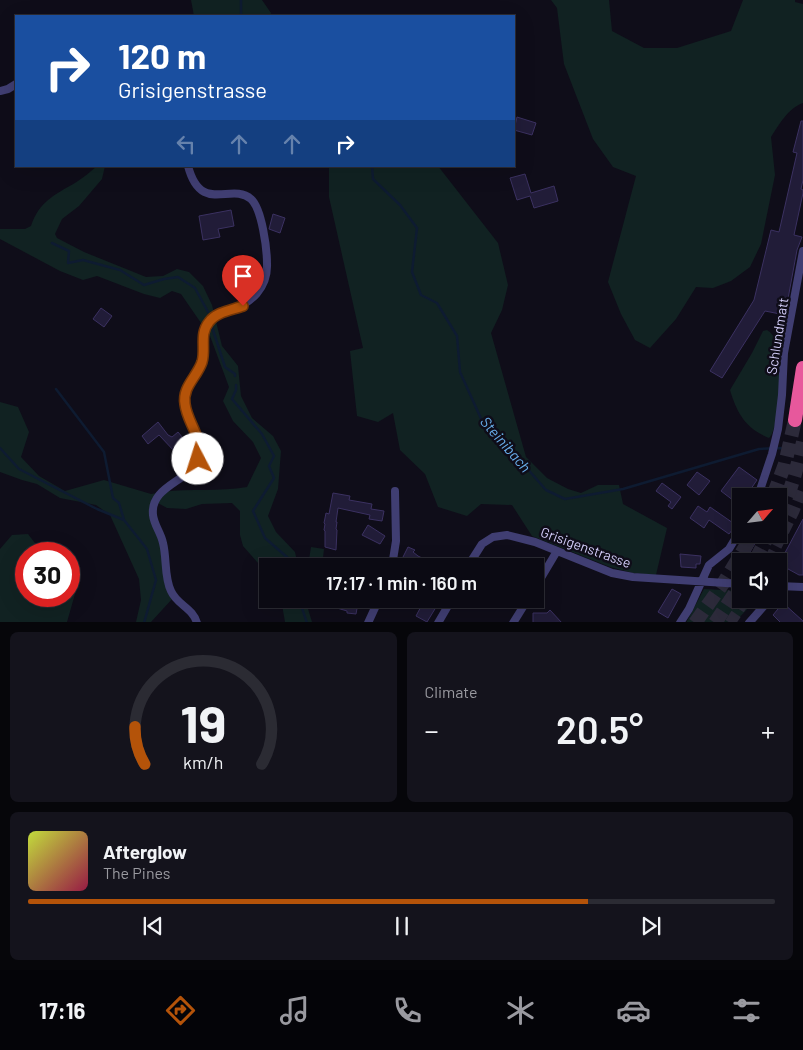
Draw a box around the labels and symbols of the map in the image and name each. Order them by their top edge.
pin [222,255,264,306]
street label: Schlundmatt [763,296,791,376]
water label: Steinibach [477,412,535,476]
position arrow [171,432,223,484]
north arrow [732,488,788,542]
street label: Grisigenstrasse [539,523,633,571]
speed limit sign: 30 [15,542,80,607]

